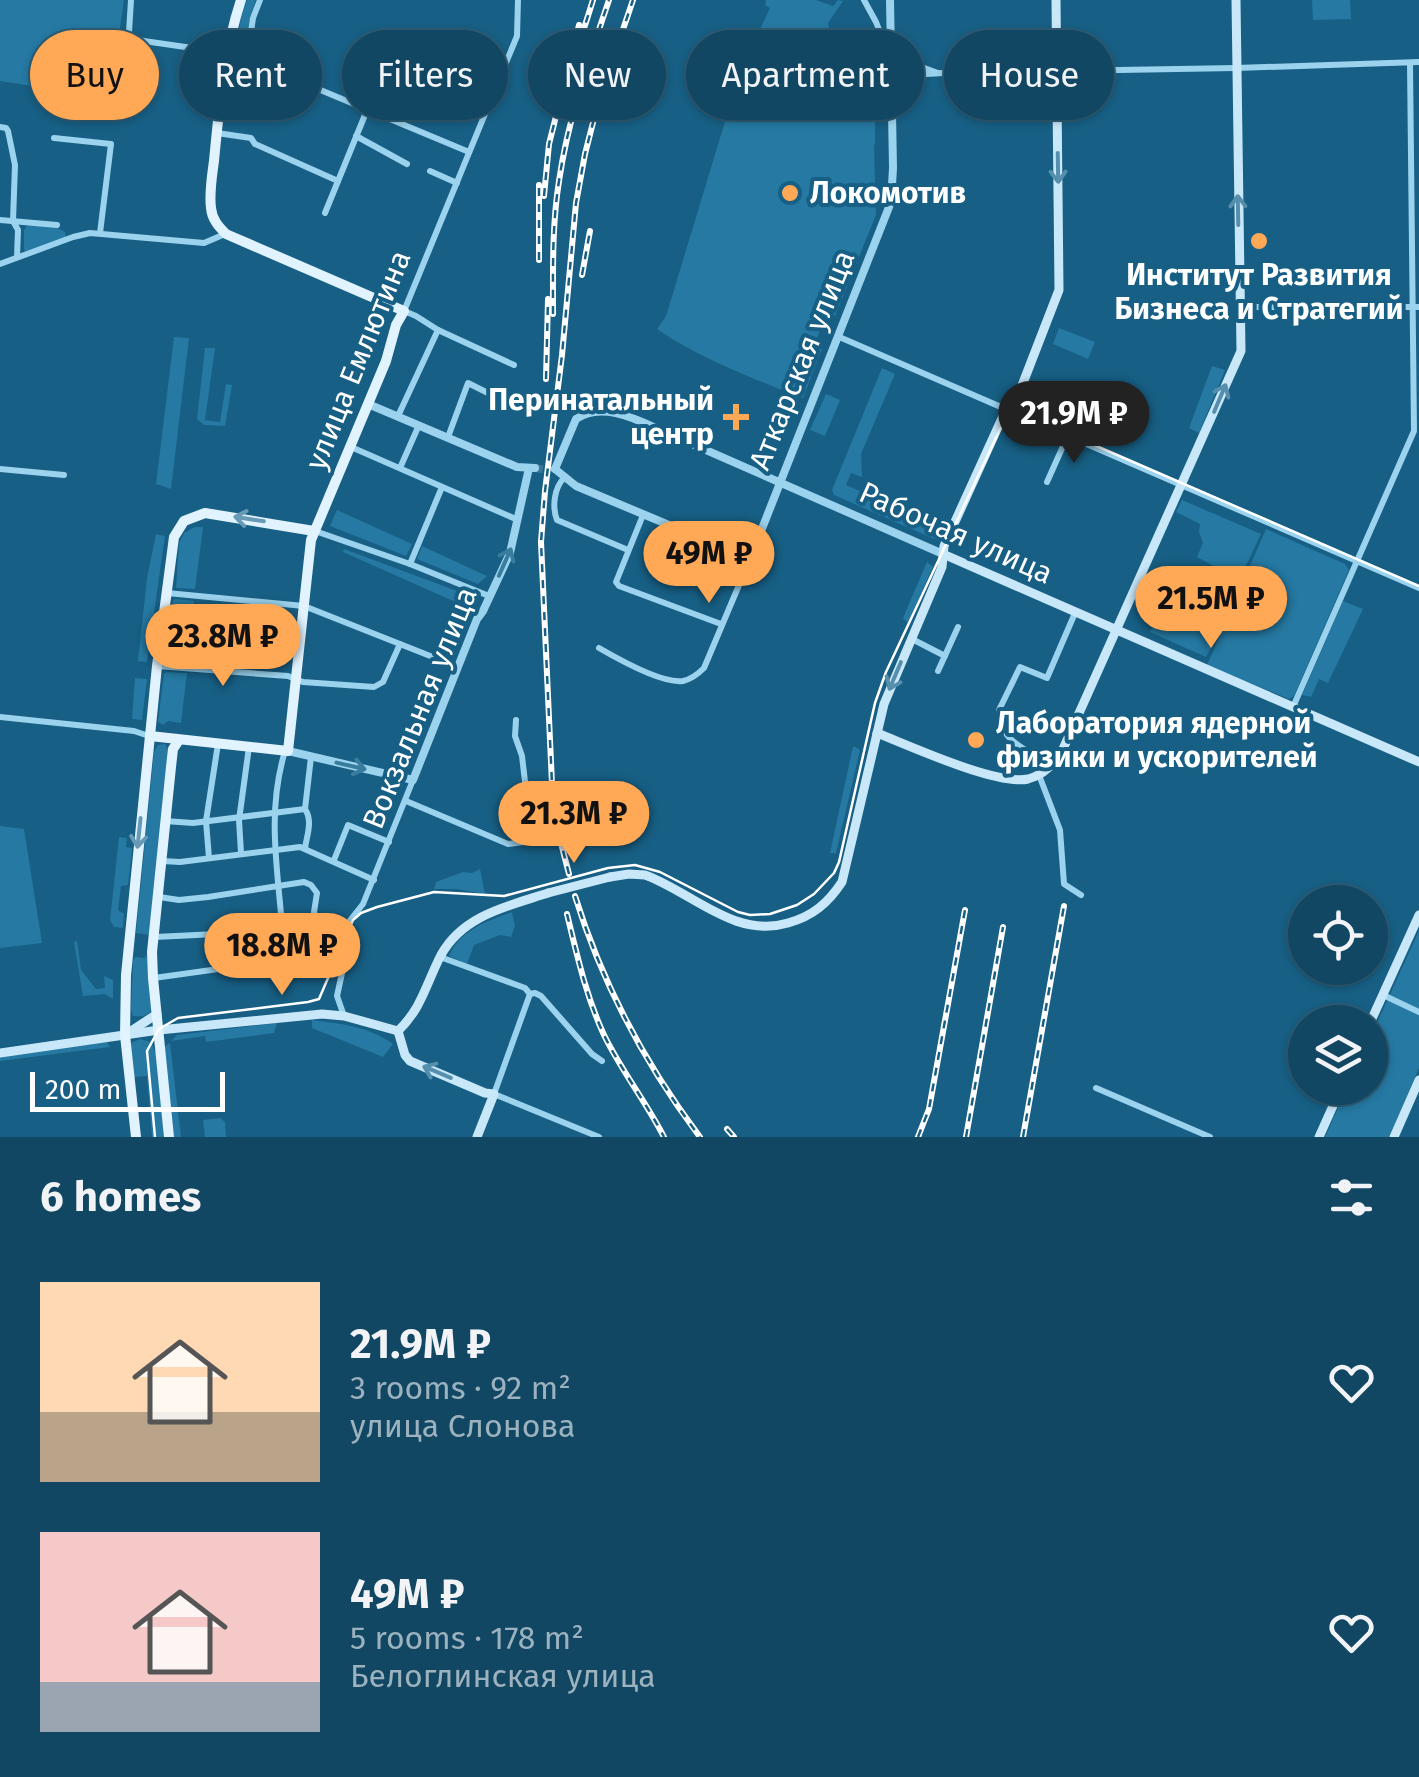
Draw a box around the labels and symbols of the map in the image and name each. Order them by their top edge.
one-way arrow [1048,150,1068,183]
place label: Локомотив [810,175,966,211]
marker: Локомотив [779,182,801,204]
one-way arrow [1229,194,1248,226]
marker: Институт Развития Бизнеса и Стратегий [1248,230,1270,252]
street label: улица Емлютина [298,245,418,475]
street label: Аткарская улица [742,245,862,475]
place label: Институт Развития Бизнеса и Стратегий [1114,257,1404,327]
pin: 21.9M ₽ [982,381,1166,466]
place label: Перинатальный центр [488,382,714,452]
one-way arrow [1212,383,1230,414]
marker: Перинатальный центр [723,404,749,430]
street label: Рабочая улица [854,474,1058,592]
one-way arrow [233,510,265,528]
pin: 49M ₽ [639,521,779,606]
one-way arrow [497,547,515,578]
pin: 21.5M ₽ [1119,566,1303,651]
street label: Вокзальная улица [355,582,485,834]
pin: 23.8M ₽ [131,604,315,689]
one-way arrow [885,660,903,691]
place label: Лаборатория ядерной физики и ускорителей [996,705,1318,775]
marker: Лаборатория ядерной физики и ускорителей [965,729,987,751]
one-way arrow [334,758,366,776]
pin: 21.3M ₽ [482,781,666,866]
one-way arrow [129,816,148,848]
pin: 18.8M ₽ [190,913,374,998]
one-way arrow [422,1062,453,1080]
scale bar [30,1067,225,1112]

